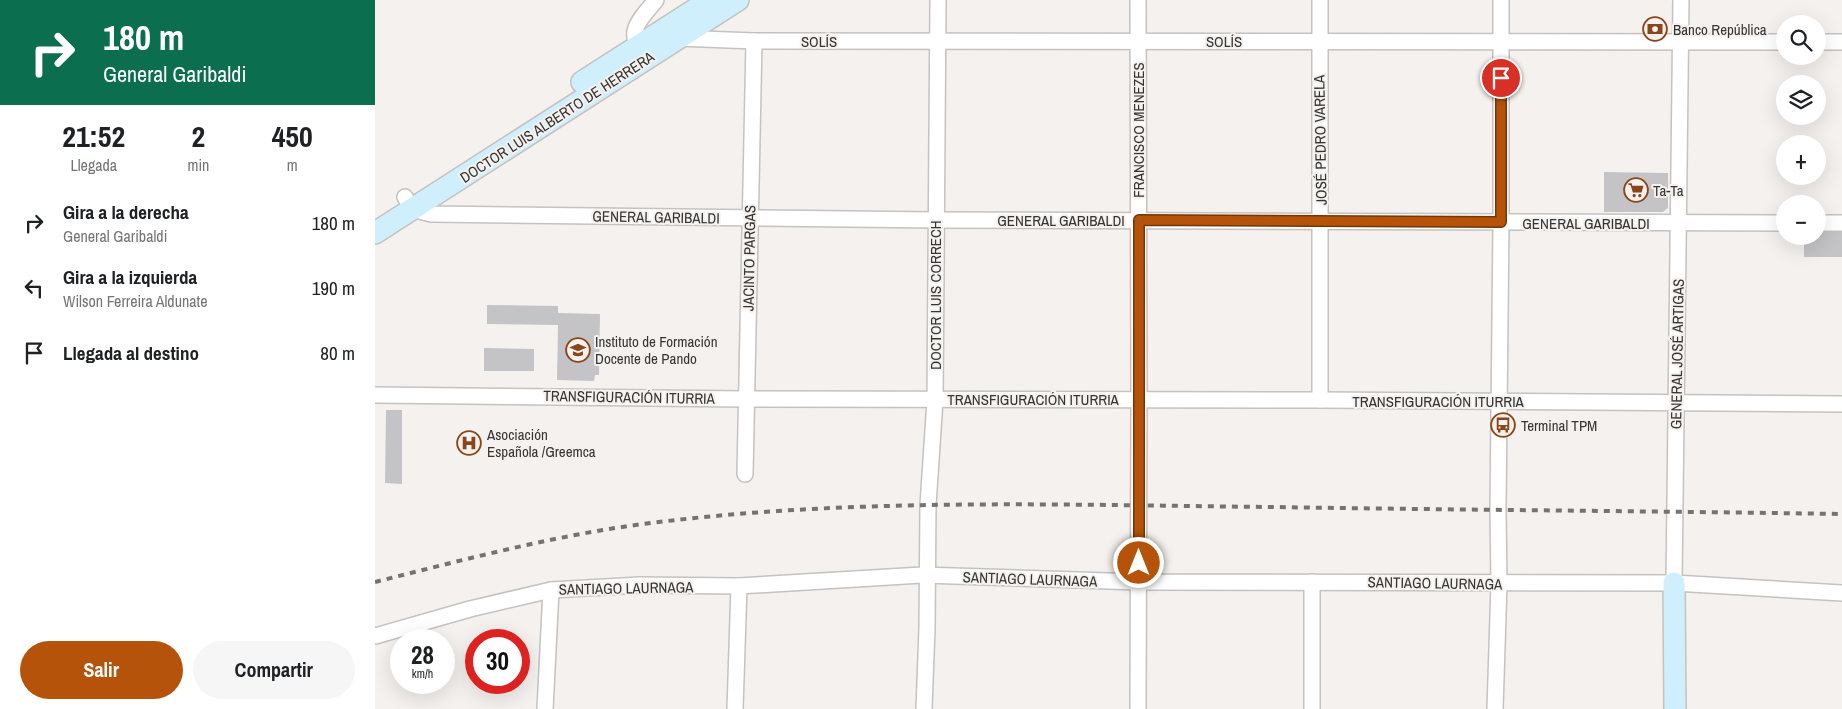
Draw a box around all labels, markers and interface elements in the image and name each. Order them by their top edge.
text: 180 m [103,14,184,61]
map controls [1776,15,1826,245]
button: search [1776,15,1826,65]
bank icon: Banco República [1642,16,1668,42]
place label: Banco República [1673,19,1767,40]
icon: right [20,20,85,85]
street label: SOLÍS [801,31,837,52]
street label: SOLÍS [1206,31,1242,52]
street label: DOCTOR LUIS ALBERTO DE HERRERA [456,46,659,188]
pin [1480,57,1522,99]
text: General Garibaldi [103,59,246,89]
street label: FRANCISCO MENEZES [1128,62,1149,198]
icon: arrive [1487,64,1515,92]
street label: JOSÉ PEDRO VARELA [1308,74,1332,205]
button: layers [1776,75,1826,125]
text: 21:52 [62,116,125,156]
text: 2 [192,116,205,156]
text: 450 [272,116,313,156]
button: + [1776,135,1826,185]
text: Llegada [70,154,117,176]
text: min [187,154,209,176]
text: m [287,154,298,176]
supermarket icon: Ta-Ta [1623,177,1649,203]
place label: Ta-Ta [1653,180,1684,201]
button: − [1776,195,1826,245]
text: Gira a la derecha [63,199,189,225]
street label: GENERAL GARIBALDI [592,205,720,229]
street label: JACINTO PARGAS [738,205,760,311]
icon: right [20,209,48,237]
text: 180 m [312,210,355,236]
street label: GENERAL GARIBALDI [997,210,1125,231]
street label: GENERAL GARIBALDI [1522,213,1650,234]
street label: DOCTOR LUIS CORRECH [925,220,946,370]
text: General Garibaldi [63,225,167,247]
text: Gira a la izquierda [63,264,197,290]
icon: left [20,274,48,302]
text: 190 m [312,275,355,301]
street label: GENERAL JOSÉ ARTIGAS [1665,279,1689,429]
text: Wilson Ferreira Aldunate [63,290,207,312]
place label: Instituto de Formación Docente de Pando [595,331,717,369]
school or university icon: Instituto de Formación Docente de Pando [565,337,591,363]
icon: arrive [20,339,48,367]
text: Llegada al destino [63,340,199,366]
text: 80 m [320,340,355,366]
street label: TRANSFIGURACIÓN ITURRIA [543,385,716,409]
street label: TRANSFIGURACIÓN ITURRIA [947,389,1120,410]
street label: TRANSFIGURACIÓN ITURRIA [1352,391,1525,412]
bus stop icon: Terminal TPM [1490,412,1516,438]
place label: Terminal TPM [1521,415,1597,436]
place label: Asociación Española /Greemca [486,424,596,462]
hospital icon: Asociación Española /Greemca [456,430,482,456]
position arrow [1112,536,1164,588]
street label: SANTIAGO LAURNAGA [962,566,1098,592]
street label: SANTIAGO LAURNAGA [1367,571,1503,595]
street label: SANTIAGO LAURNAGA [558,576,694,600]
speed limit sign: 30 [465,629,530,694]
text: 28 [411,638,434,672]
button: Salir [20,641,183,699]
button: Compartir [193,641,355,699]
text: km/h [412,666,433,682]

